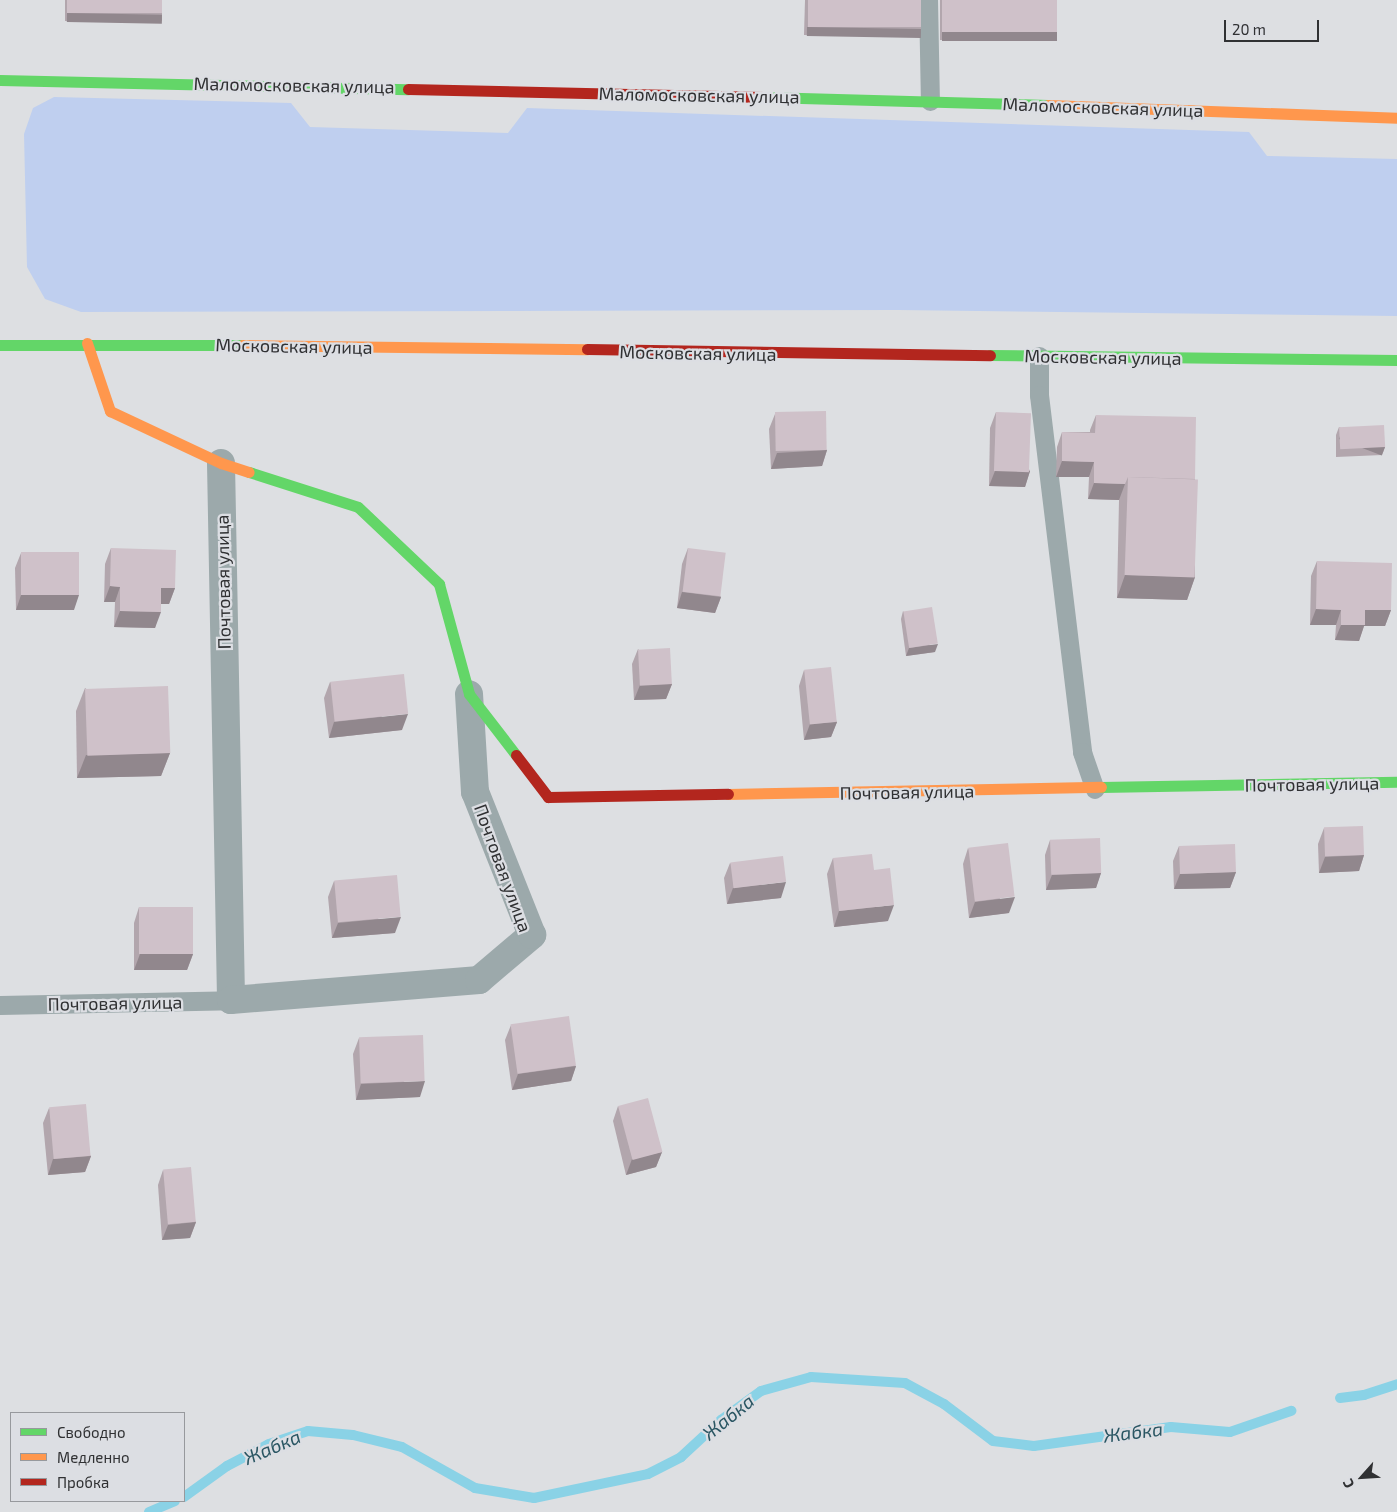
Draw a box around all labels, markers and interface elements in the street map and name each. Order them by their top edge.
scale bar [1227,10,1322,42]
text: 20 m [1232,20,1266,38]
street label: Маломосковская улица [193,72,395,98]
street label: Маломосковская улица [598,82,800,108]
street label: Маломосковская улица [1002,93,1204,121]
street label: Московская улица [215,334,373,358]
street label: Московская улица [619,341,777,365]
street label: Московская улица [1024,345,1182,369]
street label: Почтовая улица [211,514,235,650]
street label: Почтовая улица [1244,772,1380,796]
street label: Почтовая улица [839,780,975,804]
street label: Почтовая улица [470,801,536,935]
street label: Почтовая улица [47,991,183,1015]
water label: Жабка [698,1389,758,1445]
legend [10,1412,185,1502]
water label: Жабка [1102,1417,1164,1447]
text: Свободно [57,1423,126,1441]
water label: Жабка [240,1425,304,1469]
text: Медленно [57,1448,130,1466]
north arrow [1337,1452,1387,1502]
text: Пробка [57,1473,109,1491]
text: С [1339,1476,1358,1491]

